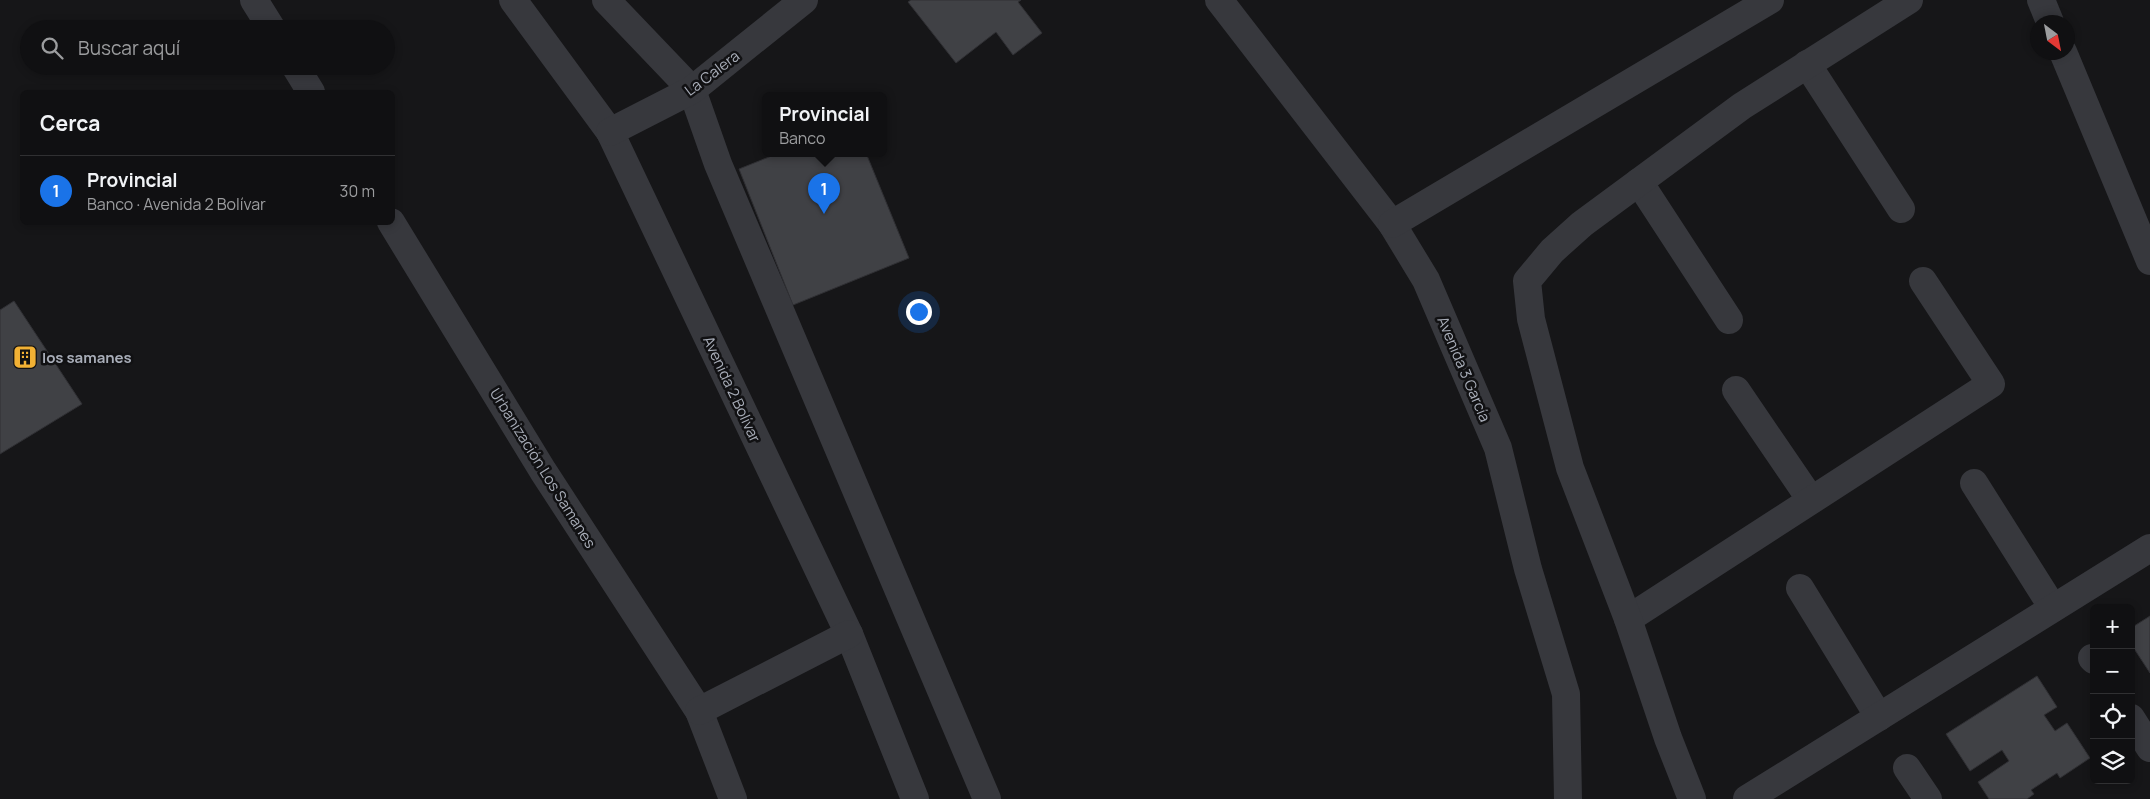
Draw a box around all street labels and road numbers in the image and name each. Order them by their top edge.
street label: La Calera [680,45,744,101]
street label: Avenida 3 García [1432,313,1496,425]
street label: Avenida 2 Bolívar [698,332,766,446]
street label: Urbanización Los Samanes [485,384,601,552]

